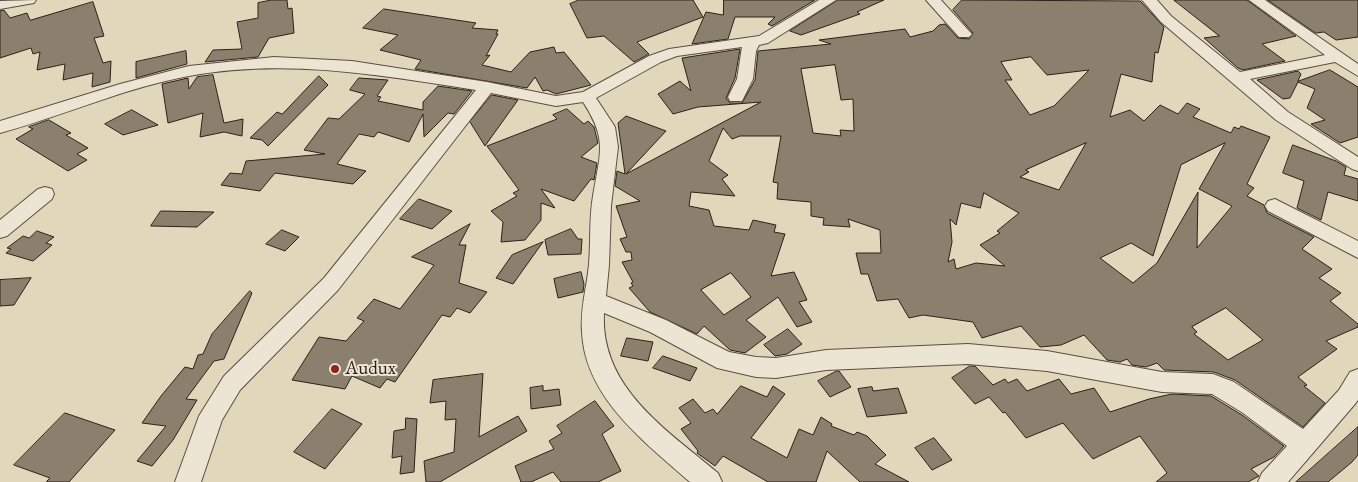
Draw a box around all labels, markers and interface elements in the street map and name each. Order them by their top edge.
place label: Audux [345,358,396,380]
marker: Audux [329,363,341,375]

